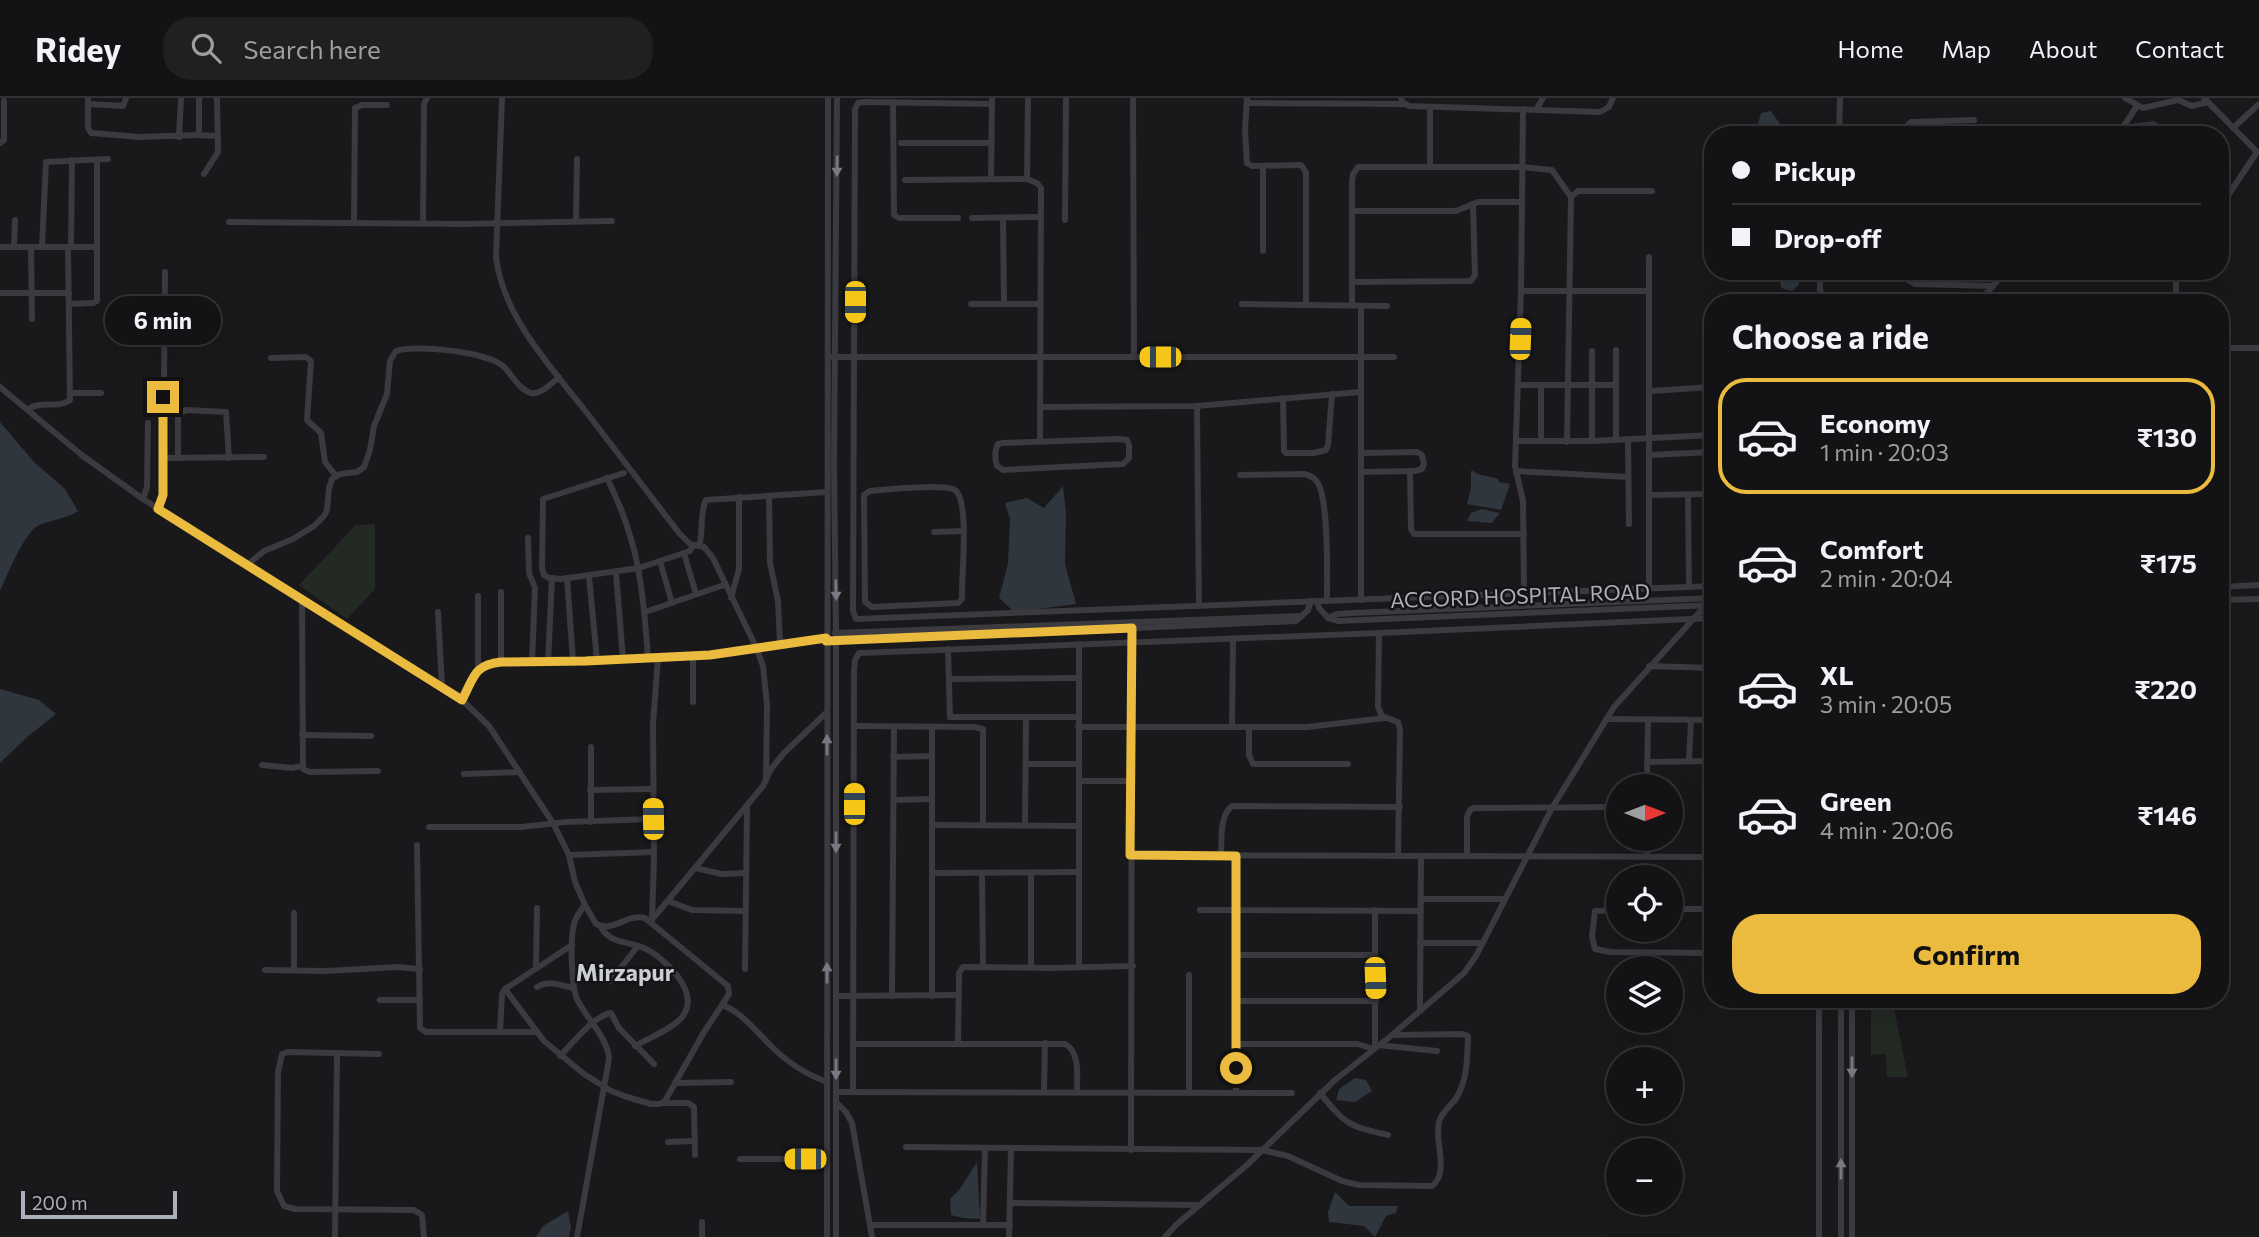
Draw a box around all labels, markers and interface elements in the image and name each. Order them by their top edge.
search box [163,17,653,80]
text: Ridey [35,28,121,69]
icon: search [187,29,225,67]
text: Search here [243,33,381,64]
text: Home [1838,34,1904,63]
text: Map [1942,34,1991,63]
text: About [2029,34,2097,63]
text: Contact [2135,34,2224,63]
one-way arrow [831,155,843,177]
text: Pickup [1774,155,1856,186]
text: Drop-off [1774,222,1881,253]
car [845,281,866,323]
callout: 6 min [105,296,221,344]
text: 6 min [134,306,192,334]
text: Choose a ride [1732,316,1929,356]
car [1509,318,1532,360]
car [1140,347,1182,368]
route end [147,381,179,413]
icon: car [1736,405,1799,468]
text: Economy [1820,407,1931,438]
text: ₹130 [2137,421,2197,452]
text: 1 min · 20:03 [1820,438,1949,466]
icon: car [1736,531,1799,594]
text: Comfort [1820,533,1923,564]
text: ₹175 [2140,547,2197,578]
text: 2 min · 20:04 [1820,564,1953,592]
street label: ACCORD HOSPITAL ROAD [1390,578,1650,612]
one-way arrow [830,579,842,601]
icon: car [1736,657,1799,720]
text: XL [1820,659,1854,690]
text: ₹220 [2134,673,2197,704]
text: 3 min · 20:05 [1820,690,1952,718]
one-way arrow [821,734,833,756]
north arrow [1606,774,1684,850]
map controls [1606,774,1683,1215]
car [844,783,865,825]
icon: car [1736,783,1799,846]
text: Green [1820,785,1892,816]
car [643,798,664,840]
text: ₹146 [2137,799,2197,830]
text: 4 min · 20:06 [1820,816,1954,844]
one-way arrow [830,831,842,853]
button: locate [1606,865,1683,942]
button: Confirm [1732,914,2201,994]
button: layers [1606,956,1683,1033]
car [1364,957,1387,999]
district label: Mirzapur [576,958,675,986]
one-way arrow [821,962,833,984]
button: + [1606,1047,1683,1124]
route start [1220,1052,1252,1084]
one-way arrow [1846,1057,1858,1079]
one-way arrow [830,1058,842,1080]
button: − [1606,1138,1683,1215]
car [785,1149,827,1170]
one-way arrow [1835,1158,1847,1180]
scale bar [21,1188,177,1220]
text: 200 m [32,1191,88,1214]

